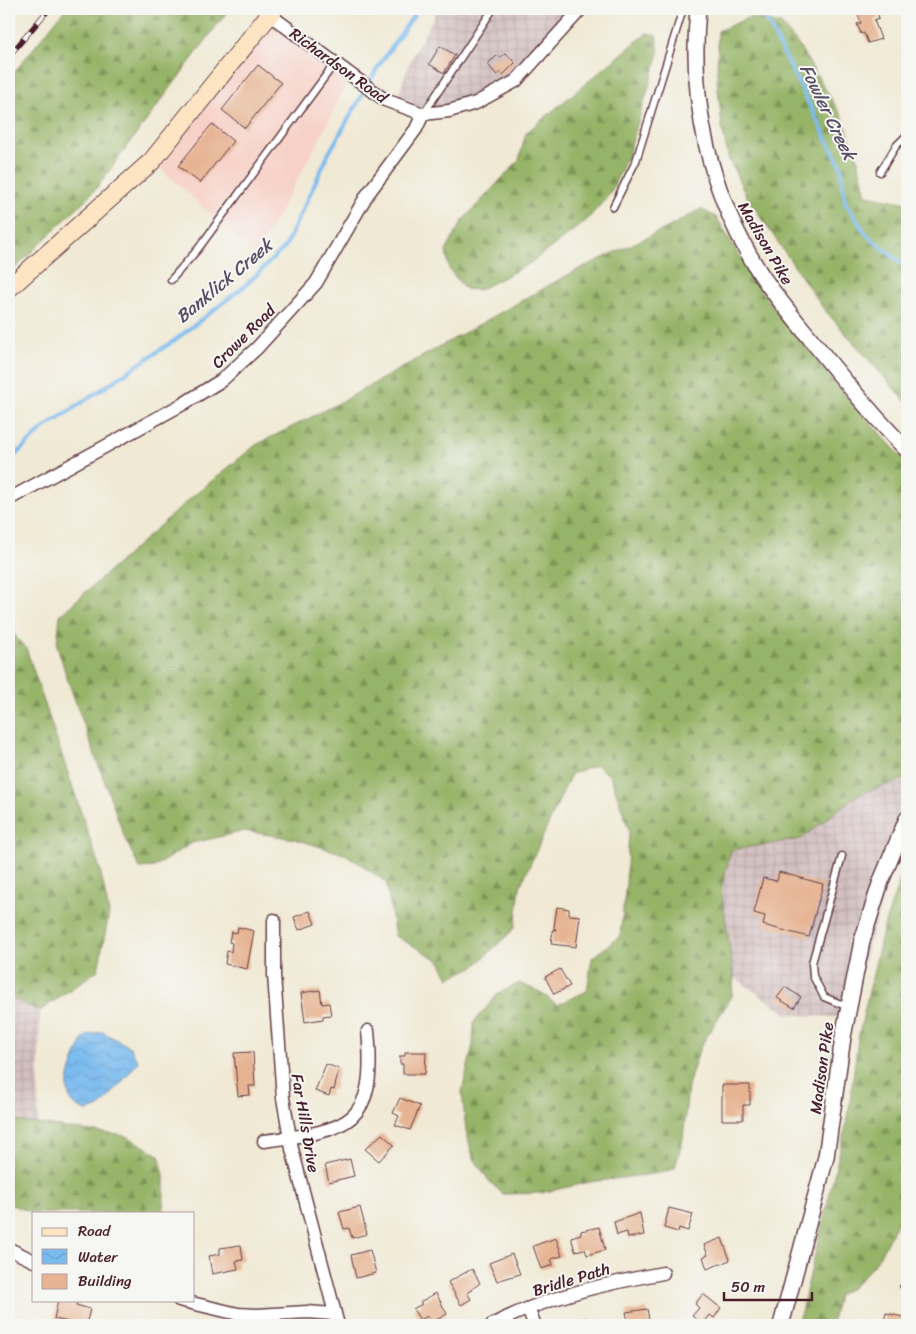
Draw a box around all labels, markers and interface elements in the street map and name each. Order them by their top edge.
street label: Richardson Road [283,20,395,112]
water label: Fowler Creek [791,58,866,168]
street label: Madison Pike [730,196,801,291]
water label: Banklick Creek [168,229,282,332]
street label: Crowe Road [204,296,284,376]
street label: Madison Pike [801,1020,842,1116]
street label: Far Hills Drive [283,1071,328,1175]
legend [32,1212,195,1302]
text: Road [78,1218,111,1244]
text: Water [78,1244,118,1270]
street label: Bridle Path [529,1254,613,1305]
text: Building [78,1268,132,1294]
scale bar [724,1269,811,1301]
text: 50 m [731,1274,766,1300]

